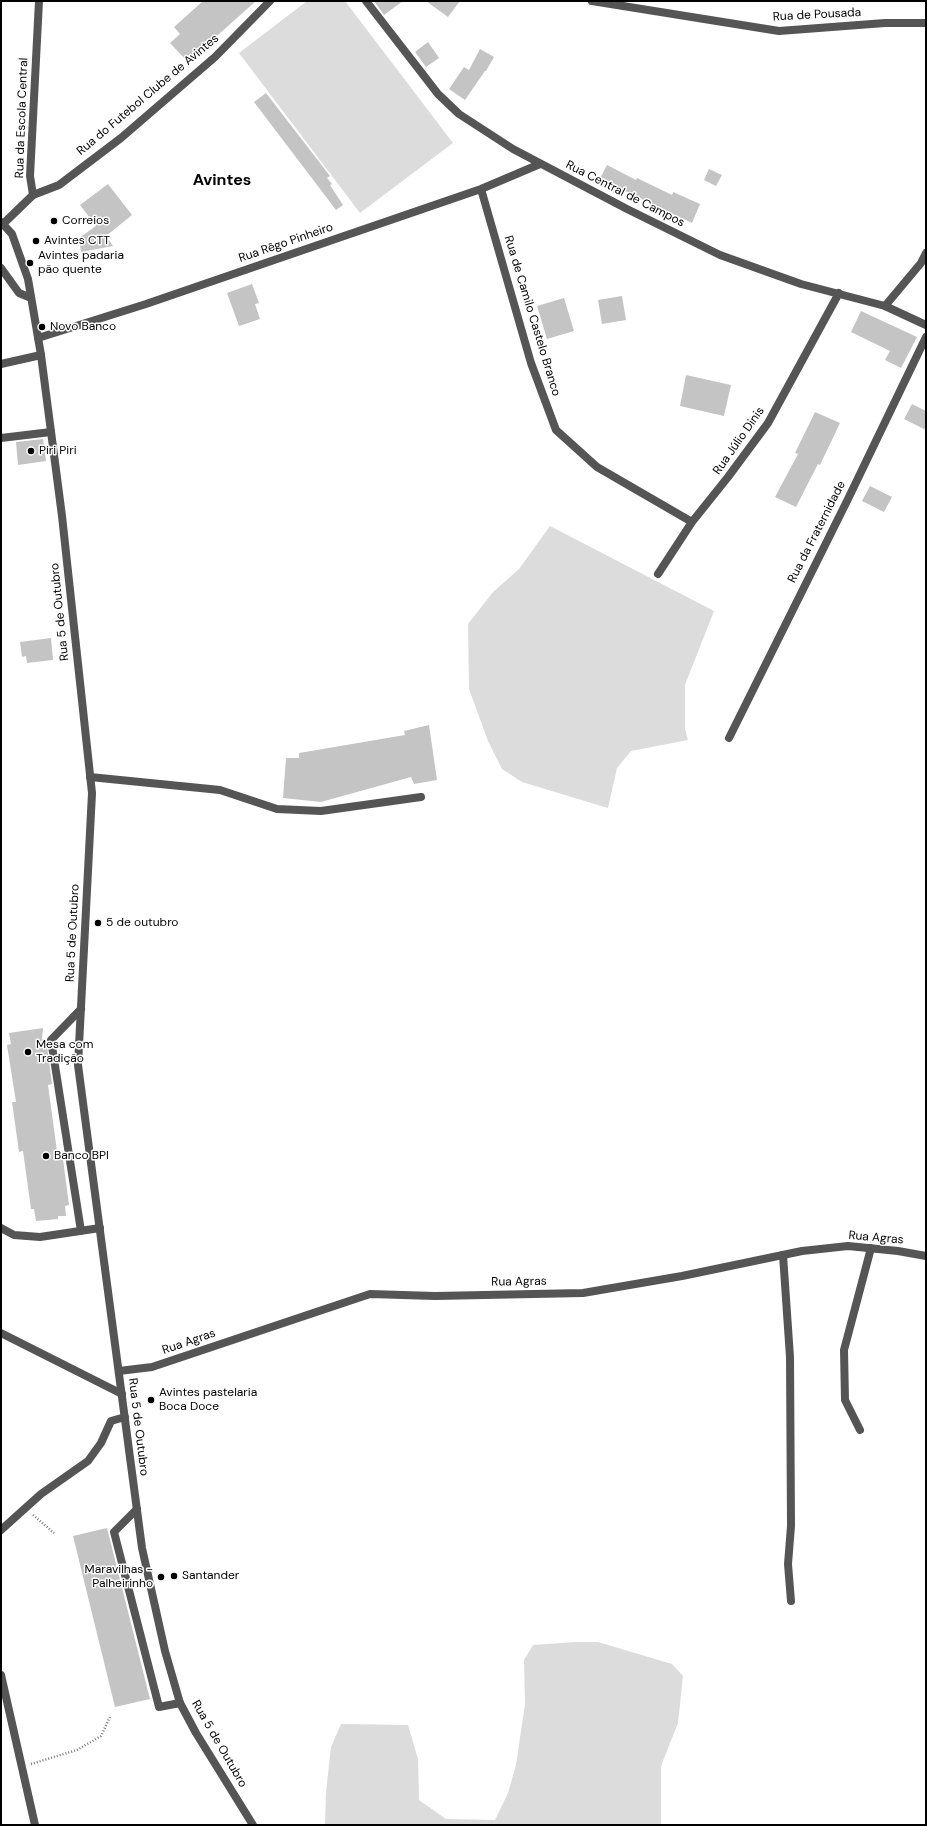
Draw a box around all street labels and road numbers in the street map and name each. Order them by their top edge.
street label: Rua de Pousada [772,5,862,25]
street label: Rua do Futebol Clube de Avintes [74,31,222,159]
street label: Rua da Escola Central [13,57,31,179]
street label: Rua Central de Campos [563,158,687,230]
street label: Rua Rêgo Pinheiro [237,220,335,266]
street label: Rua de Camilo Castelo Branco [501,234,563,398]
street label: Rua Júlio Dinis [710,404,768,478]
street label: Rua da Fraternidade [785,479,849,585]
street label: Rua 5 de Outubro [48,562,72,662]
street label: Rua 5 de Outubro [63,884,83,982]
street label: Rua Agras [848,1228,904,1248]
street label: Rua Agras [491,1274,547,1290]
street label: Rua Agras [160,1326,218,1358]
street label: Rua 5 de Outubro [125,1377,151,1477]
street label: Rua 5 de Outubro [188,1698,250,1790]

